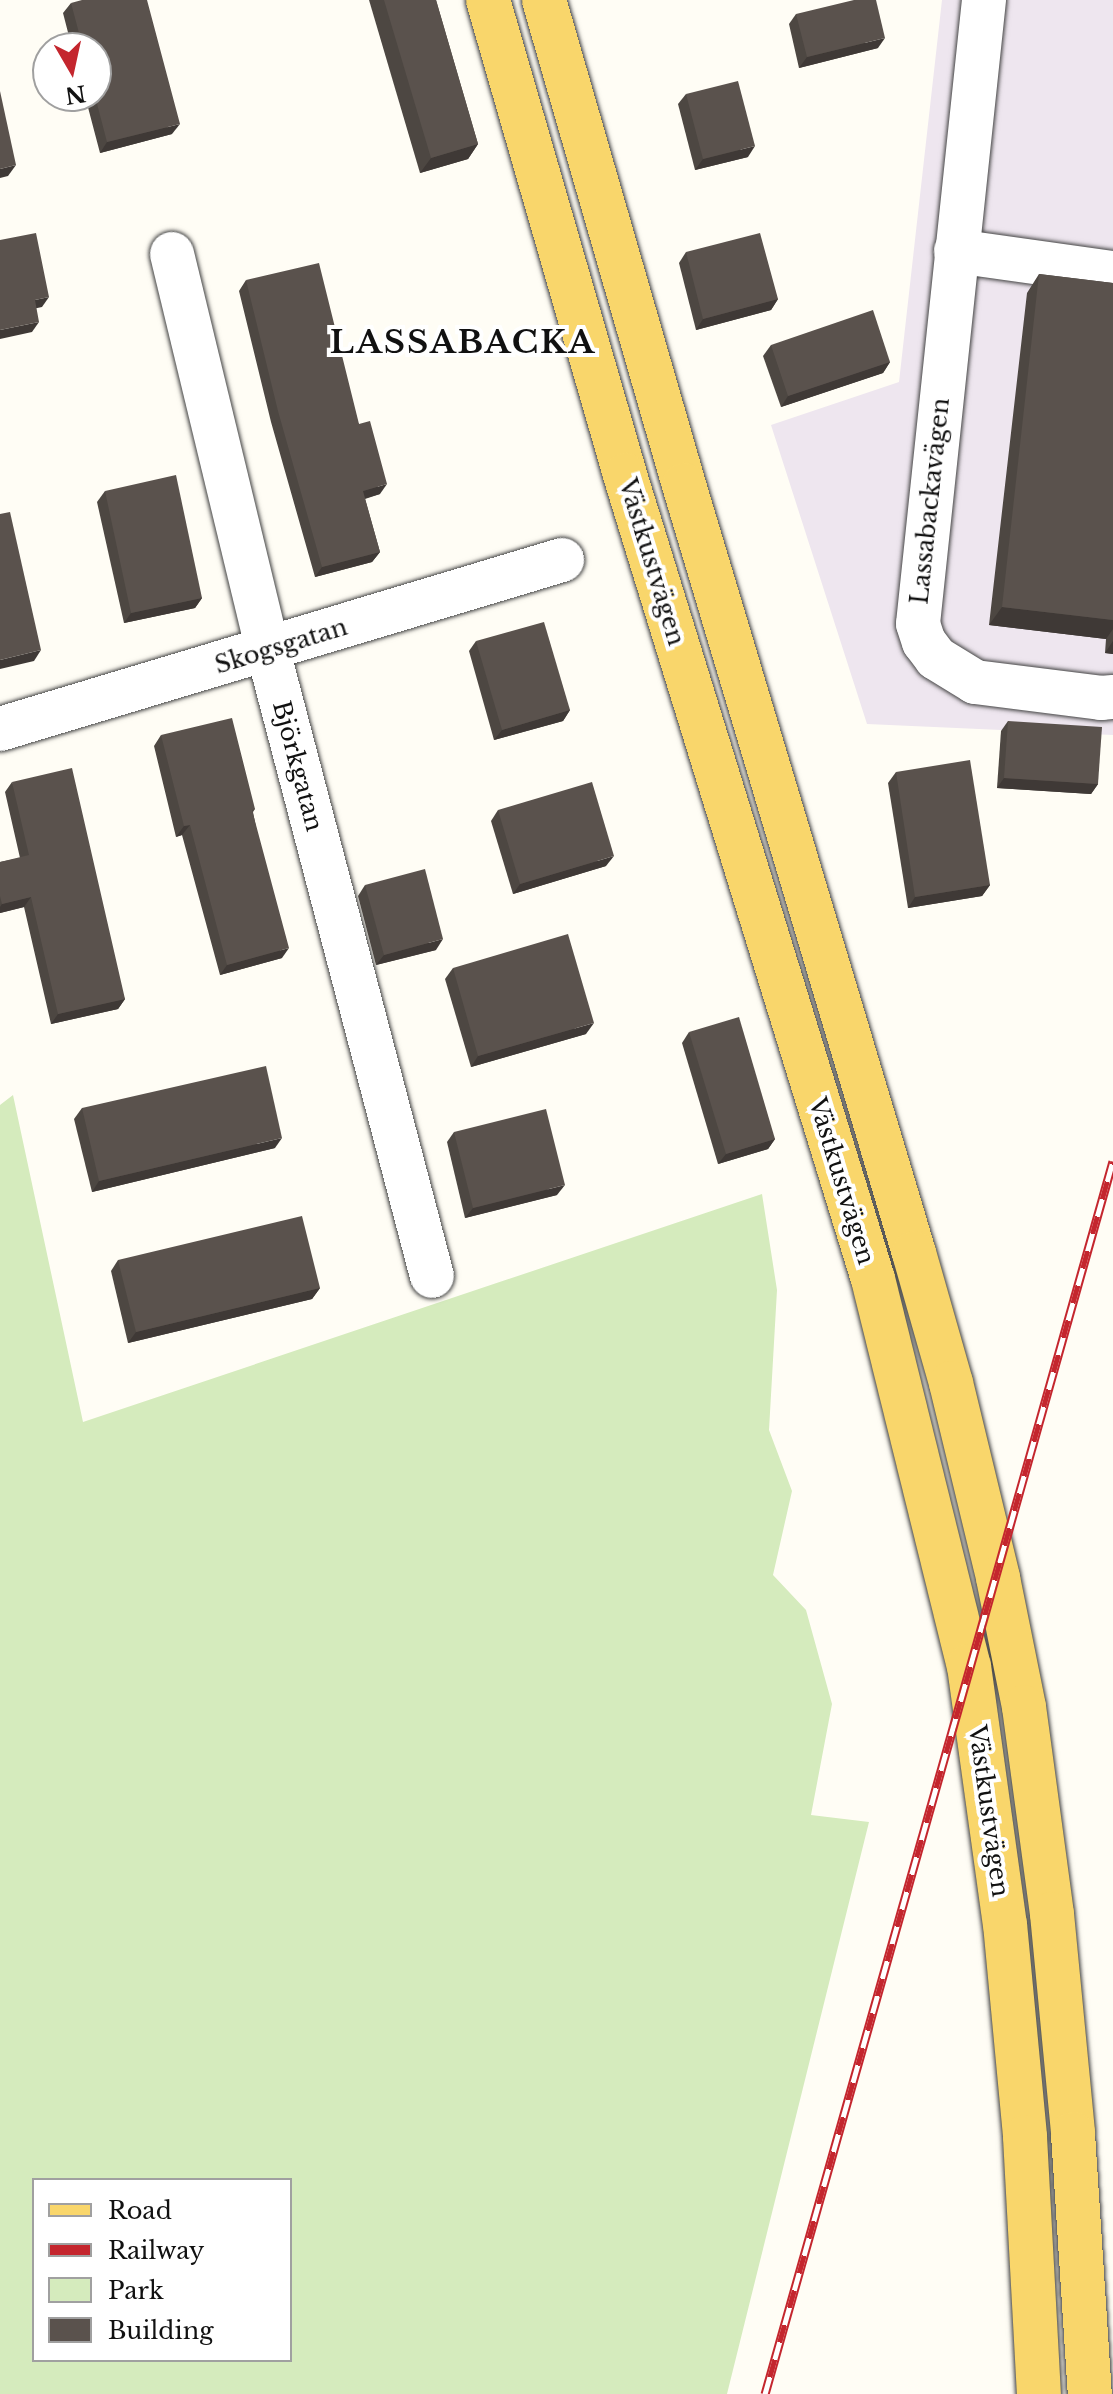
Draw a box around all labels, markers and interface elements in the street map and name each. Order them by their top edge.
north arrow [32,32,112,112]
text: N [63,79,88,109]
district label: LASSABACKA [330,323,596,361]
street label: Lassabackavägen [905,396,955,606]
street label: Västkustvägen [613,475,691,649]
street label: Skogsgatan [211,612,351,680]
street label: Björkgatan [267,698,329,834]
street label: Västkustvägen [803,1094,881,1268]
street label: Västkustvägen [963,1723,1015,1899]
legend [32,2178,292,2362]
text: Road [108,2196,172,2225]
text: Railway [108,2236,204,2265]
text: Park [108,2276,164,2305]
text: Building [108,2316,214,2345]

